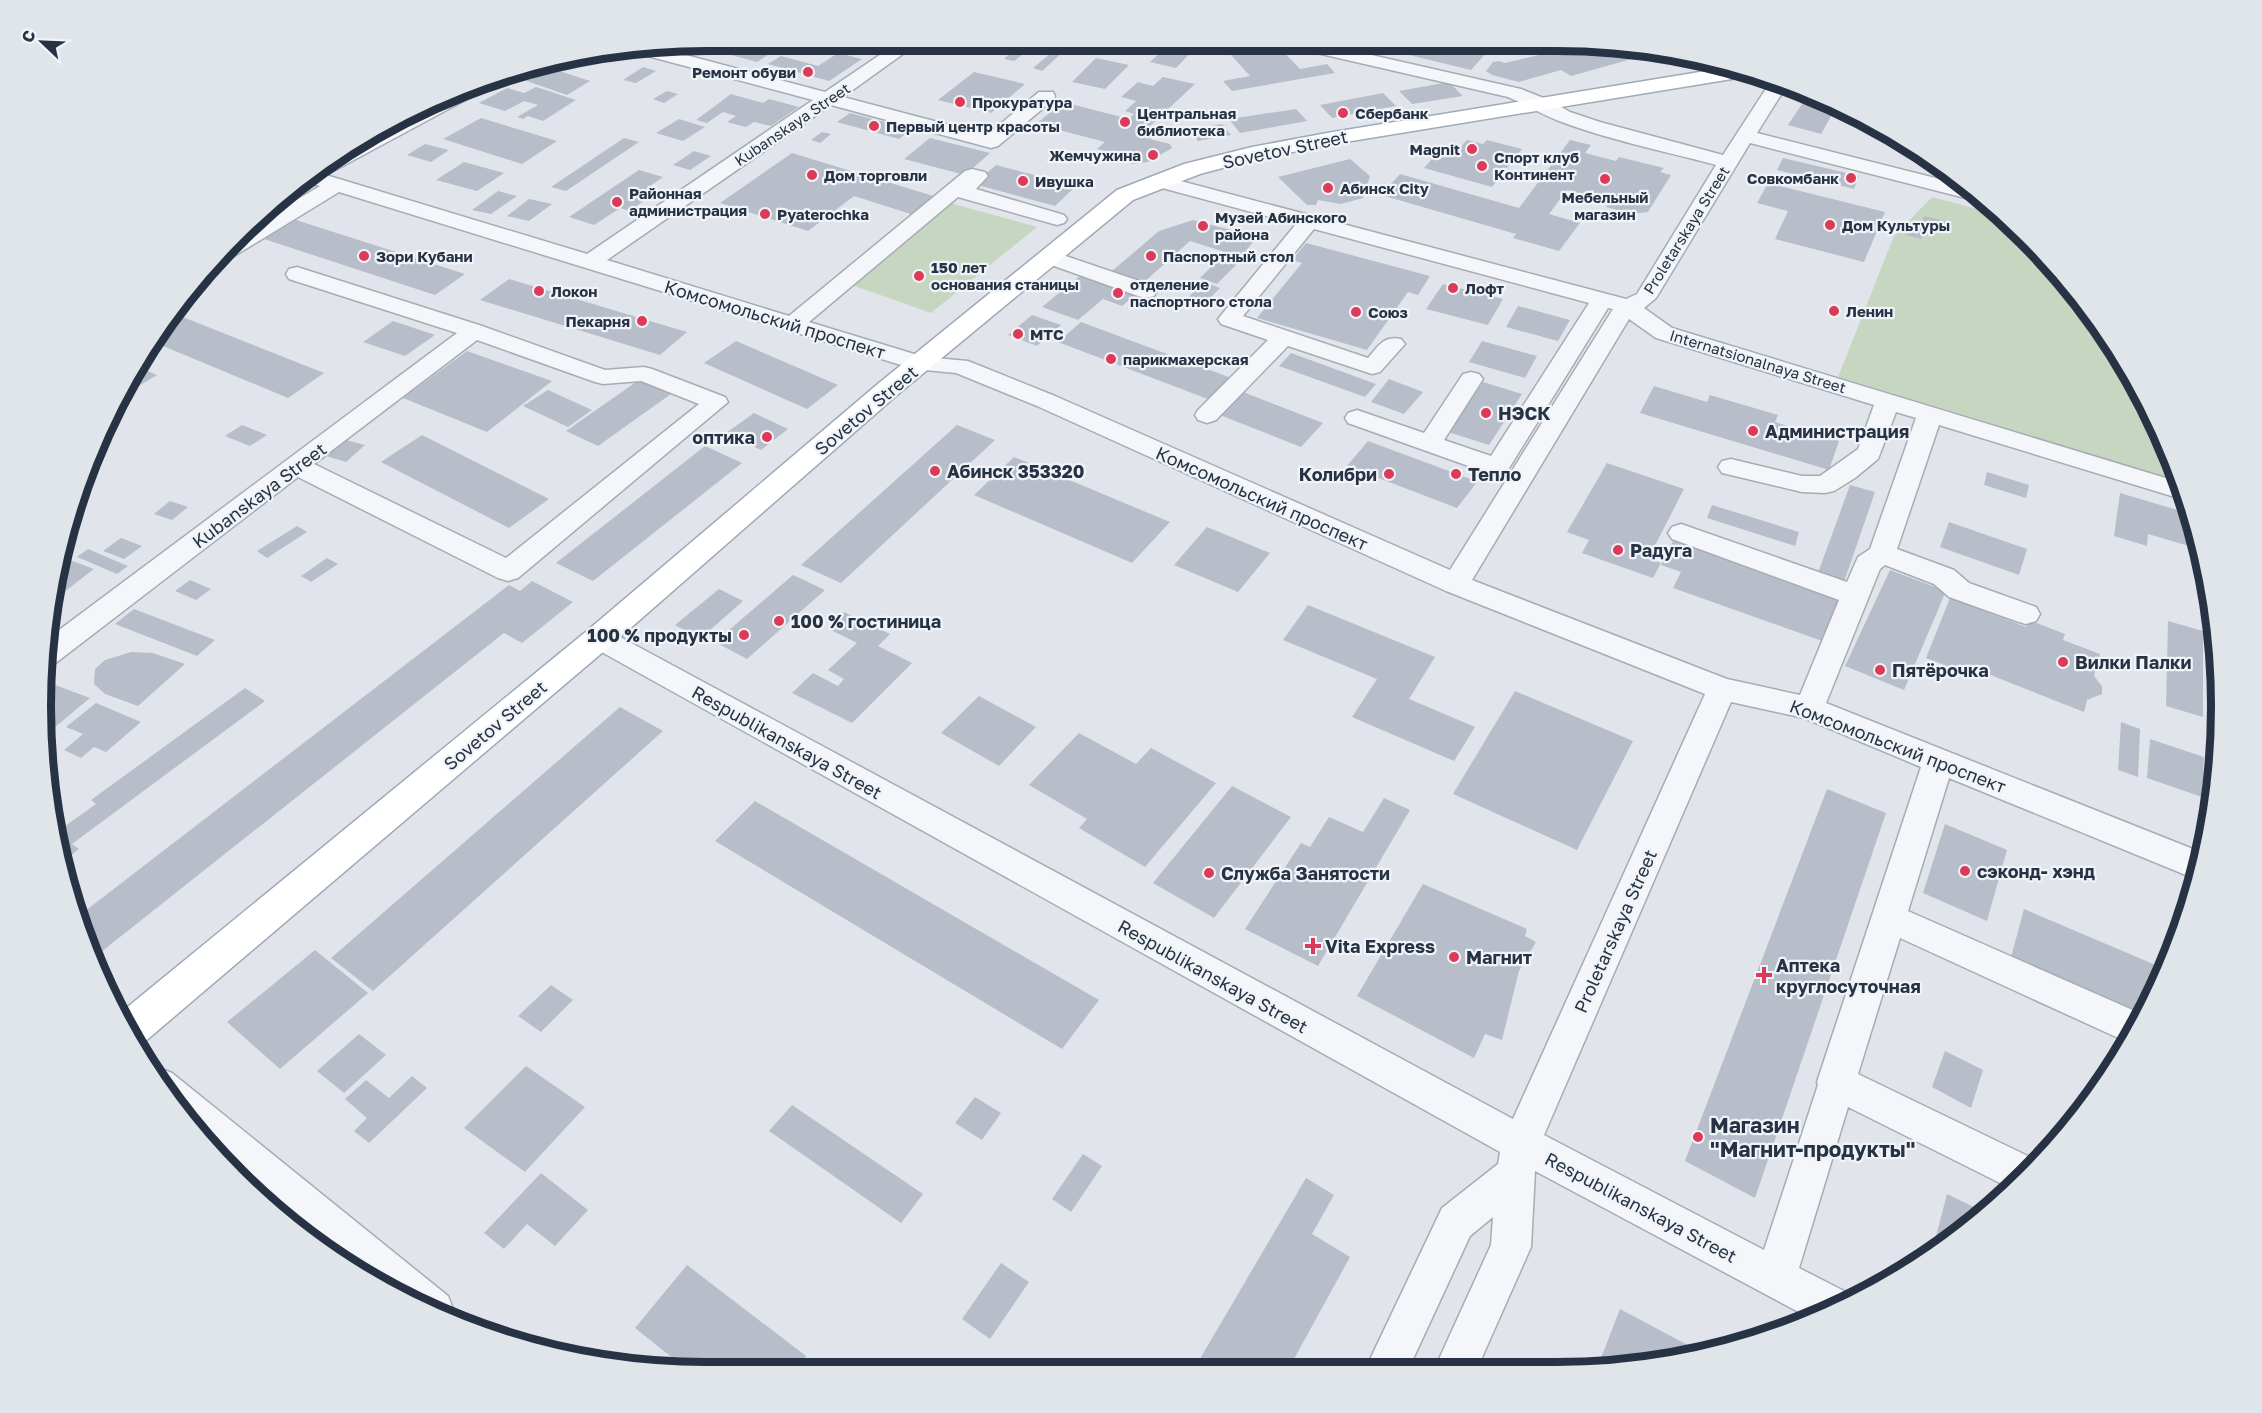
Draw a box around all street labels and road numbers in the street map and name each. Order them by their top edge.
street label: Kubanskaya Street [731,79,853,169]
street label: Sovetov Street [1220,125,1350,173]
street label: Proletarskaya Street [1639,163,1733,297]
street label: Комсомольский проспект [662,275,888,363]
street label: Internatsionalnaya Street [1668,326,1848,396]
street label: Sovetov Street [810,361,922,459]
street label: Kubanskaya Street [188,437,330,553]
street label: Комсомольский проспект [1153,441,1372,555]
street label: Sovetov Street [439,676,551,774]
street label: Respublikanskaya Street [688,681,886,803]
street label: Комсомольский проспект [1787,695,2009,798]
street label: Proletarskaya Street [1569,846,1661,1016]
street label: Respublikanskaya Street [1114,915,1312,1037]
street label: Respublikanskaya Street [1541,1147,1741,1267]

